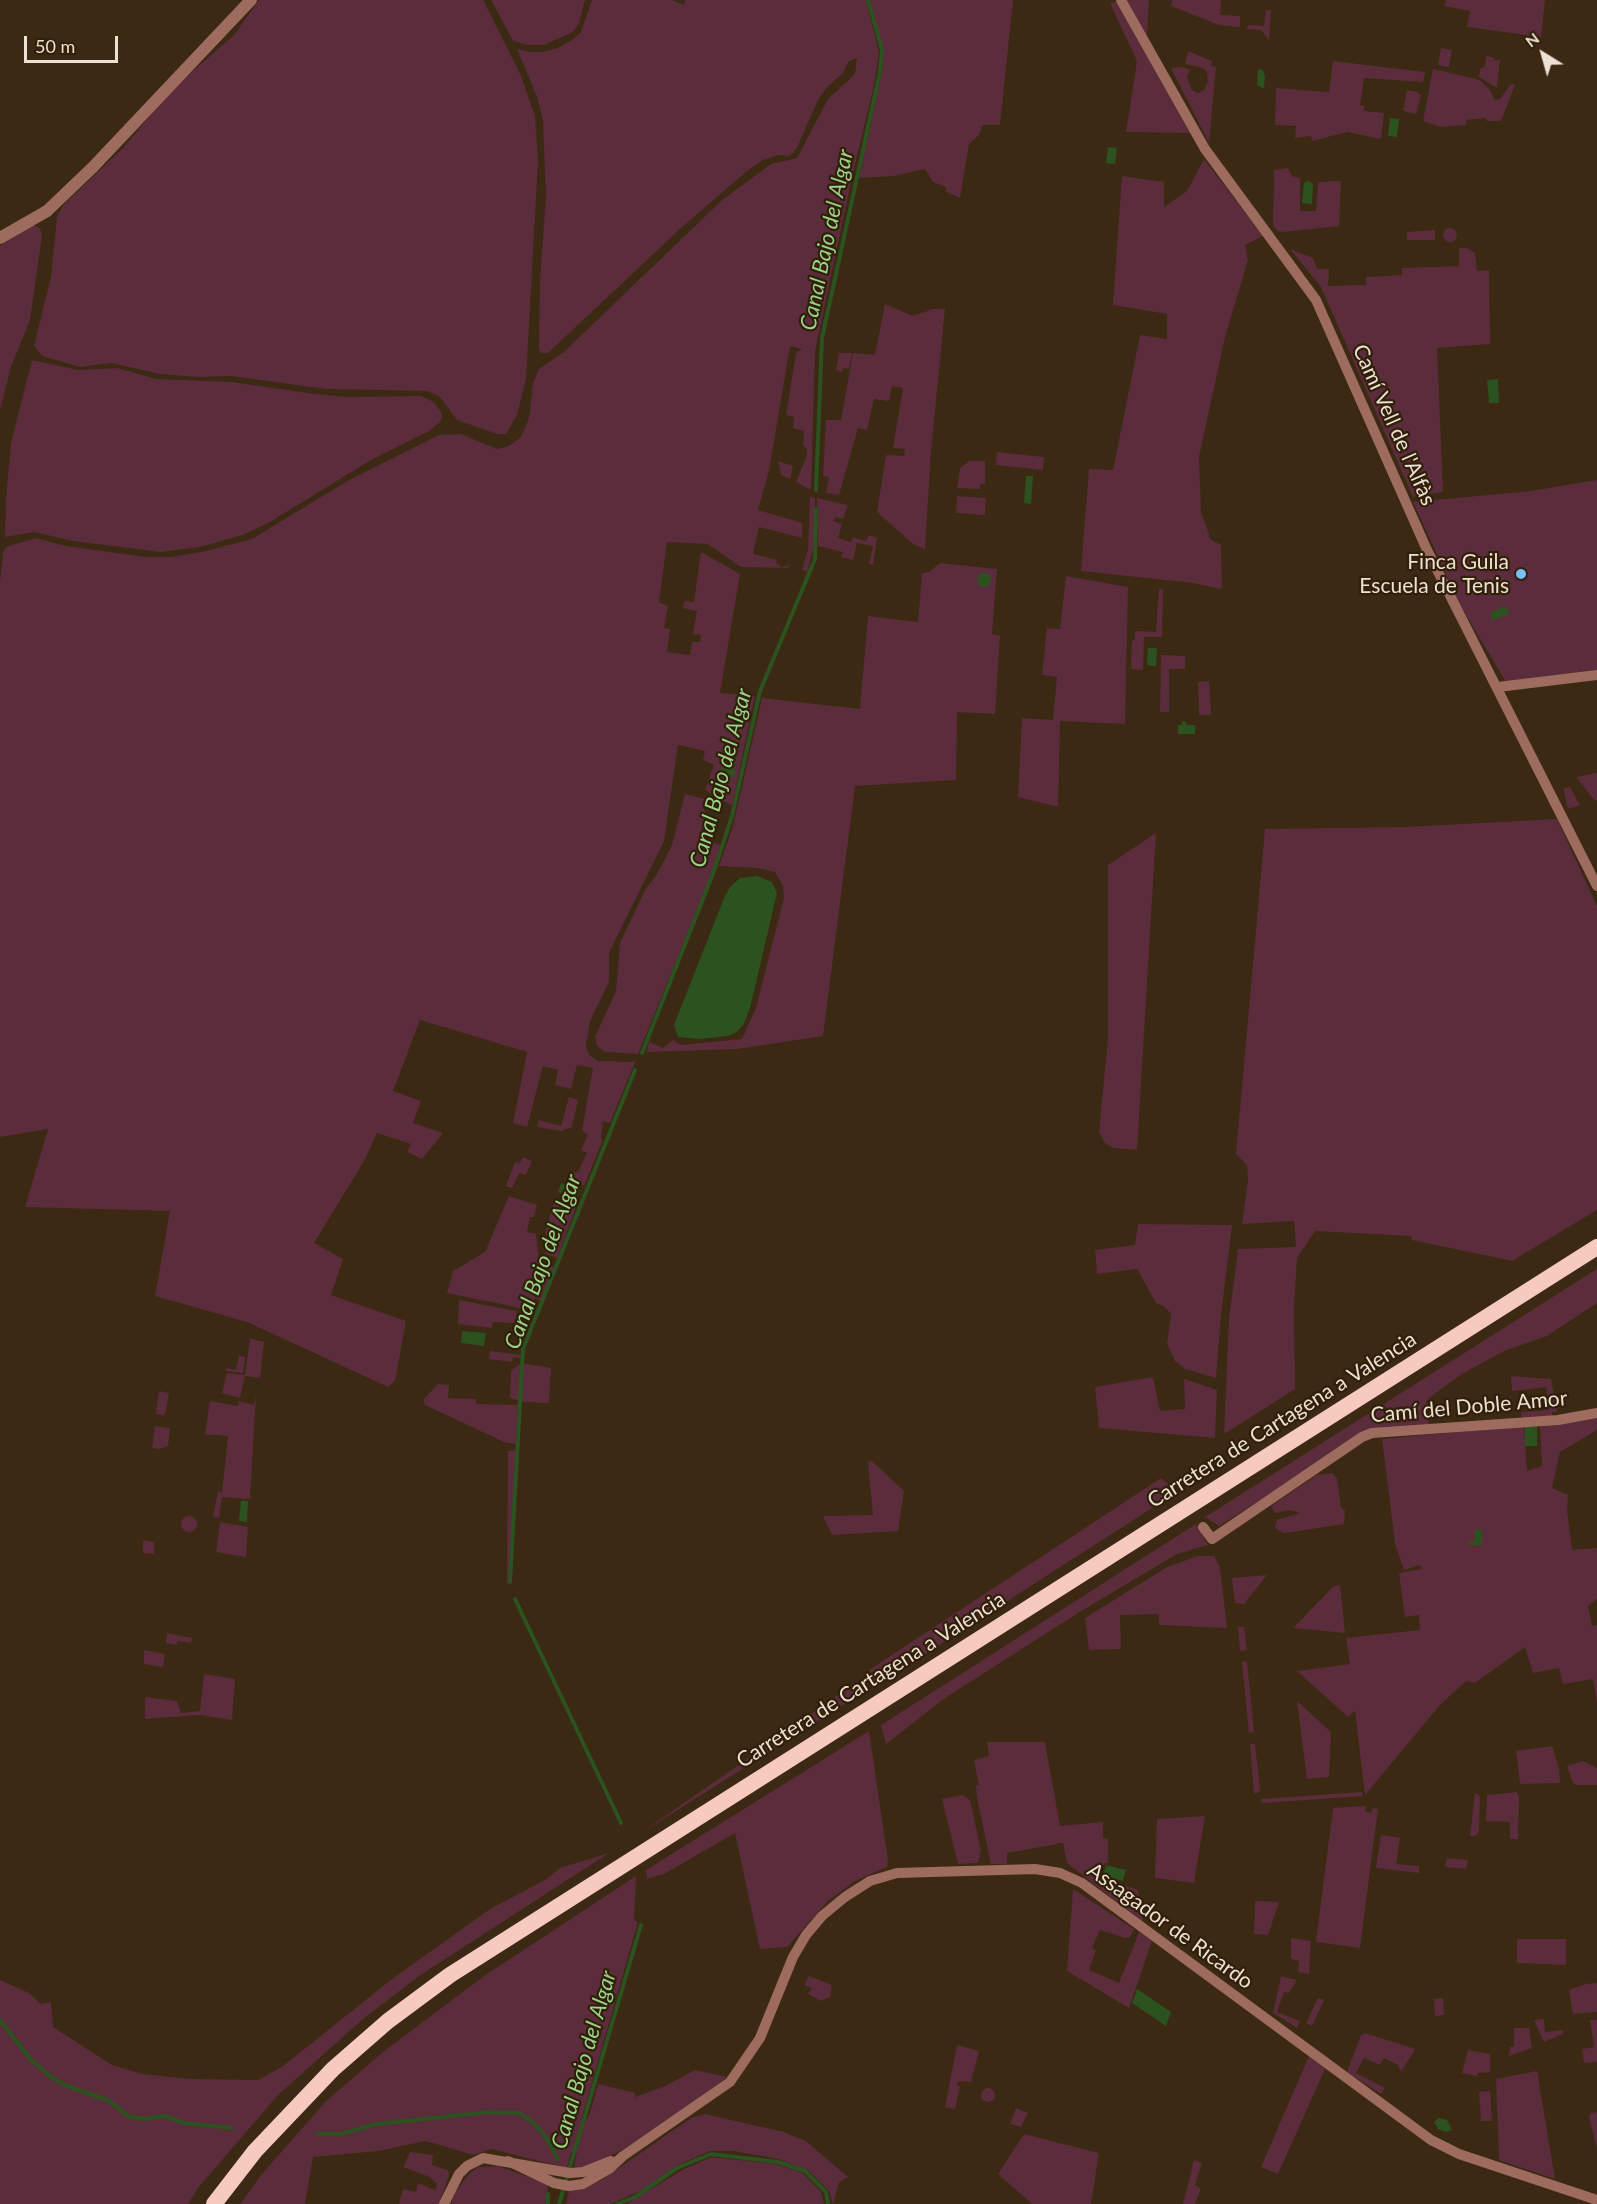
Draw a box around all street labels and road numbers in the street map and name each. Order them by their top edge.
street label: Camí Vell de l'Alfàs [1347,341,1441,509]
street label: Carretera de Cartagena a Valencia [1143,1327,1421,1513]
street label: Camí del Doble Amor [1370,1386,1568,1428]
street label: Carretera de Cartagena a Valencia [732,1587,1010,1773]
street label: Assagador de Ricardo [1082,1857,1258,1995]

